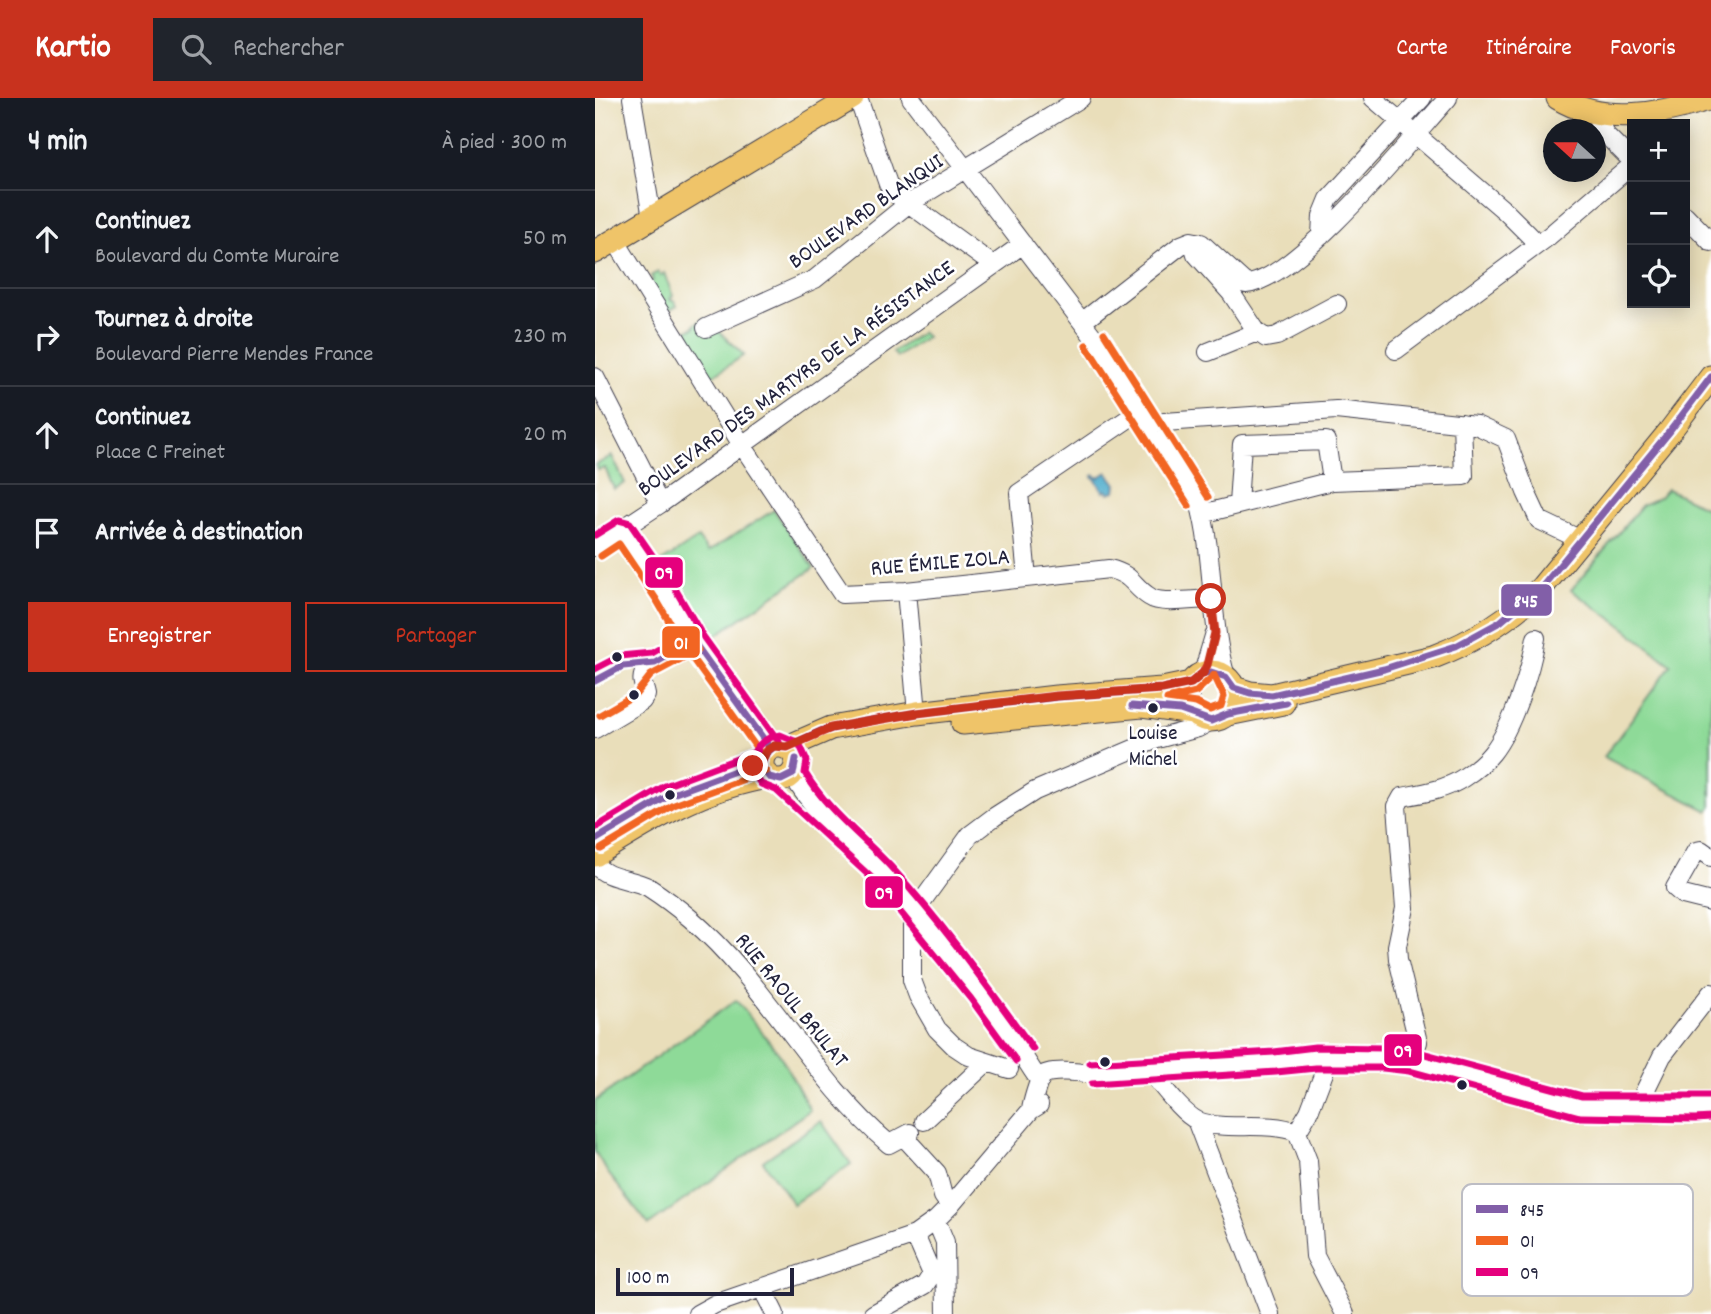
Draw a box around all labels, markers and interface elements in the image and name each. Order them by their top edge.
search box [153,18,643,81]
text: Kartio [35,26,111,73]
icon: search [177,30,215,68]
text: Rechercher [233,31,344,68]
text: Carte [1396,32,1448,66]
text: Itinéraire [1486,32,1572,66]
text: Favoris [1610,32,1676,66]
north arrow [1543,119,1606,182]
map controls [1627,119,1690,308]
button: + [1627,119,1690,182]
text: 4 min [28,122,87,165]
text: À pied · 300 m [442,127,567,160]
street label: BOULEVARD BLANQUI [783,147,951,279]
button: − [1627,182,1690,245]
text: Continuez [95,204,190,241]
icon: ahead [28,220,66,258]
text: 50 m [523,223,567,256]
text: Boulevard du Comte Muraire [95,241,339,274]
button: locate [1627,245,1690,308]
street label: BOULEVARD DES MARTYRS DE LA RÉSISTANCE [632,253,963,506]
text: Tournez à droite [95,302,253,339]
icon: right [28,318,66,356]
text: 230 m [513,321,567,354]
text: Boulevard Pierre Mendes France [95,339,373,372]
text: Continuez [95,400,190,437]
icon: ahead [28,416,66,454]
text: 20 m [523,419,567,452]
text: Place C Freinet [95,437,225,470]
icon: arrive [28,514,66,552]
text: Arrivée à destination [95,515,303,552]
street label: RUE ÉMILE ZOLA [869,542,1011,587]
line badge: 09 [644,556,684,589]
text: 09 [654,562,674,589]
route start [1195,583,1226,614]
line badge: 845 [1500,583,1553,617]
text: 845 [1514,590,1538,617]
button: Enregistrer [28,602,291,672]
button: Partager [305,602,567,672]
line badge: 01 [661,625,701,659]
text: 01 [674,632,688,659]
unlabelled marker [610,650,624,664]
unlabelled marker [627,688,641,702]
marker: Louise Michel [1146,701,1160,715]
place label: Louise Michel [1129,720,1177,776]
route end [737,750,768,781]
unlabelled marker [663,788,677,802]
line badge: 09 [864,875,904,909]
text: 09 [874,882,894,909]
street label: RUE RAOUL BRULAT [726,927,855,1076]
line badge: 09 [1383,1033,1423,1067]
text: 09 [1393,1040,1413,1067]
unlabelled marker [1098,1055,1112,1069]
unlabelled marker [1455,1078,1469,1092]
legend [1462,1184,1693,1296]
text: 845 [1520,1199,1544,1226]
text: 01 [1520,1230,1535,1257]
text: 09 [1520,1262,1539,1289]
scale bar [616,1265,795,1297]
text: 100 m [627,1266,669,1293]

